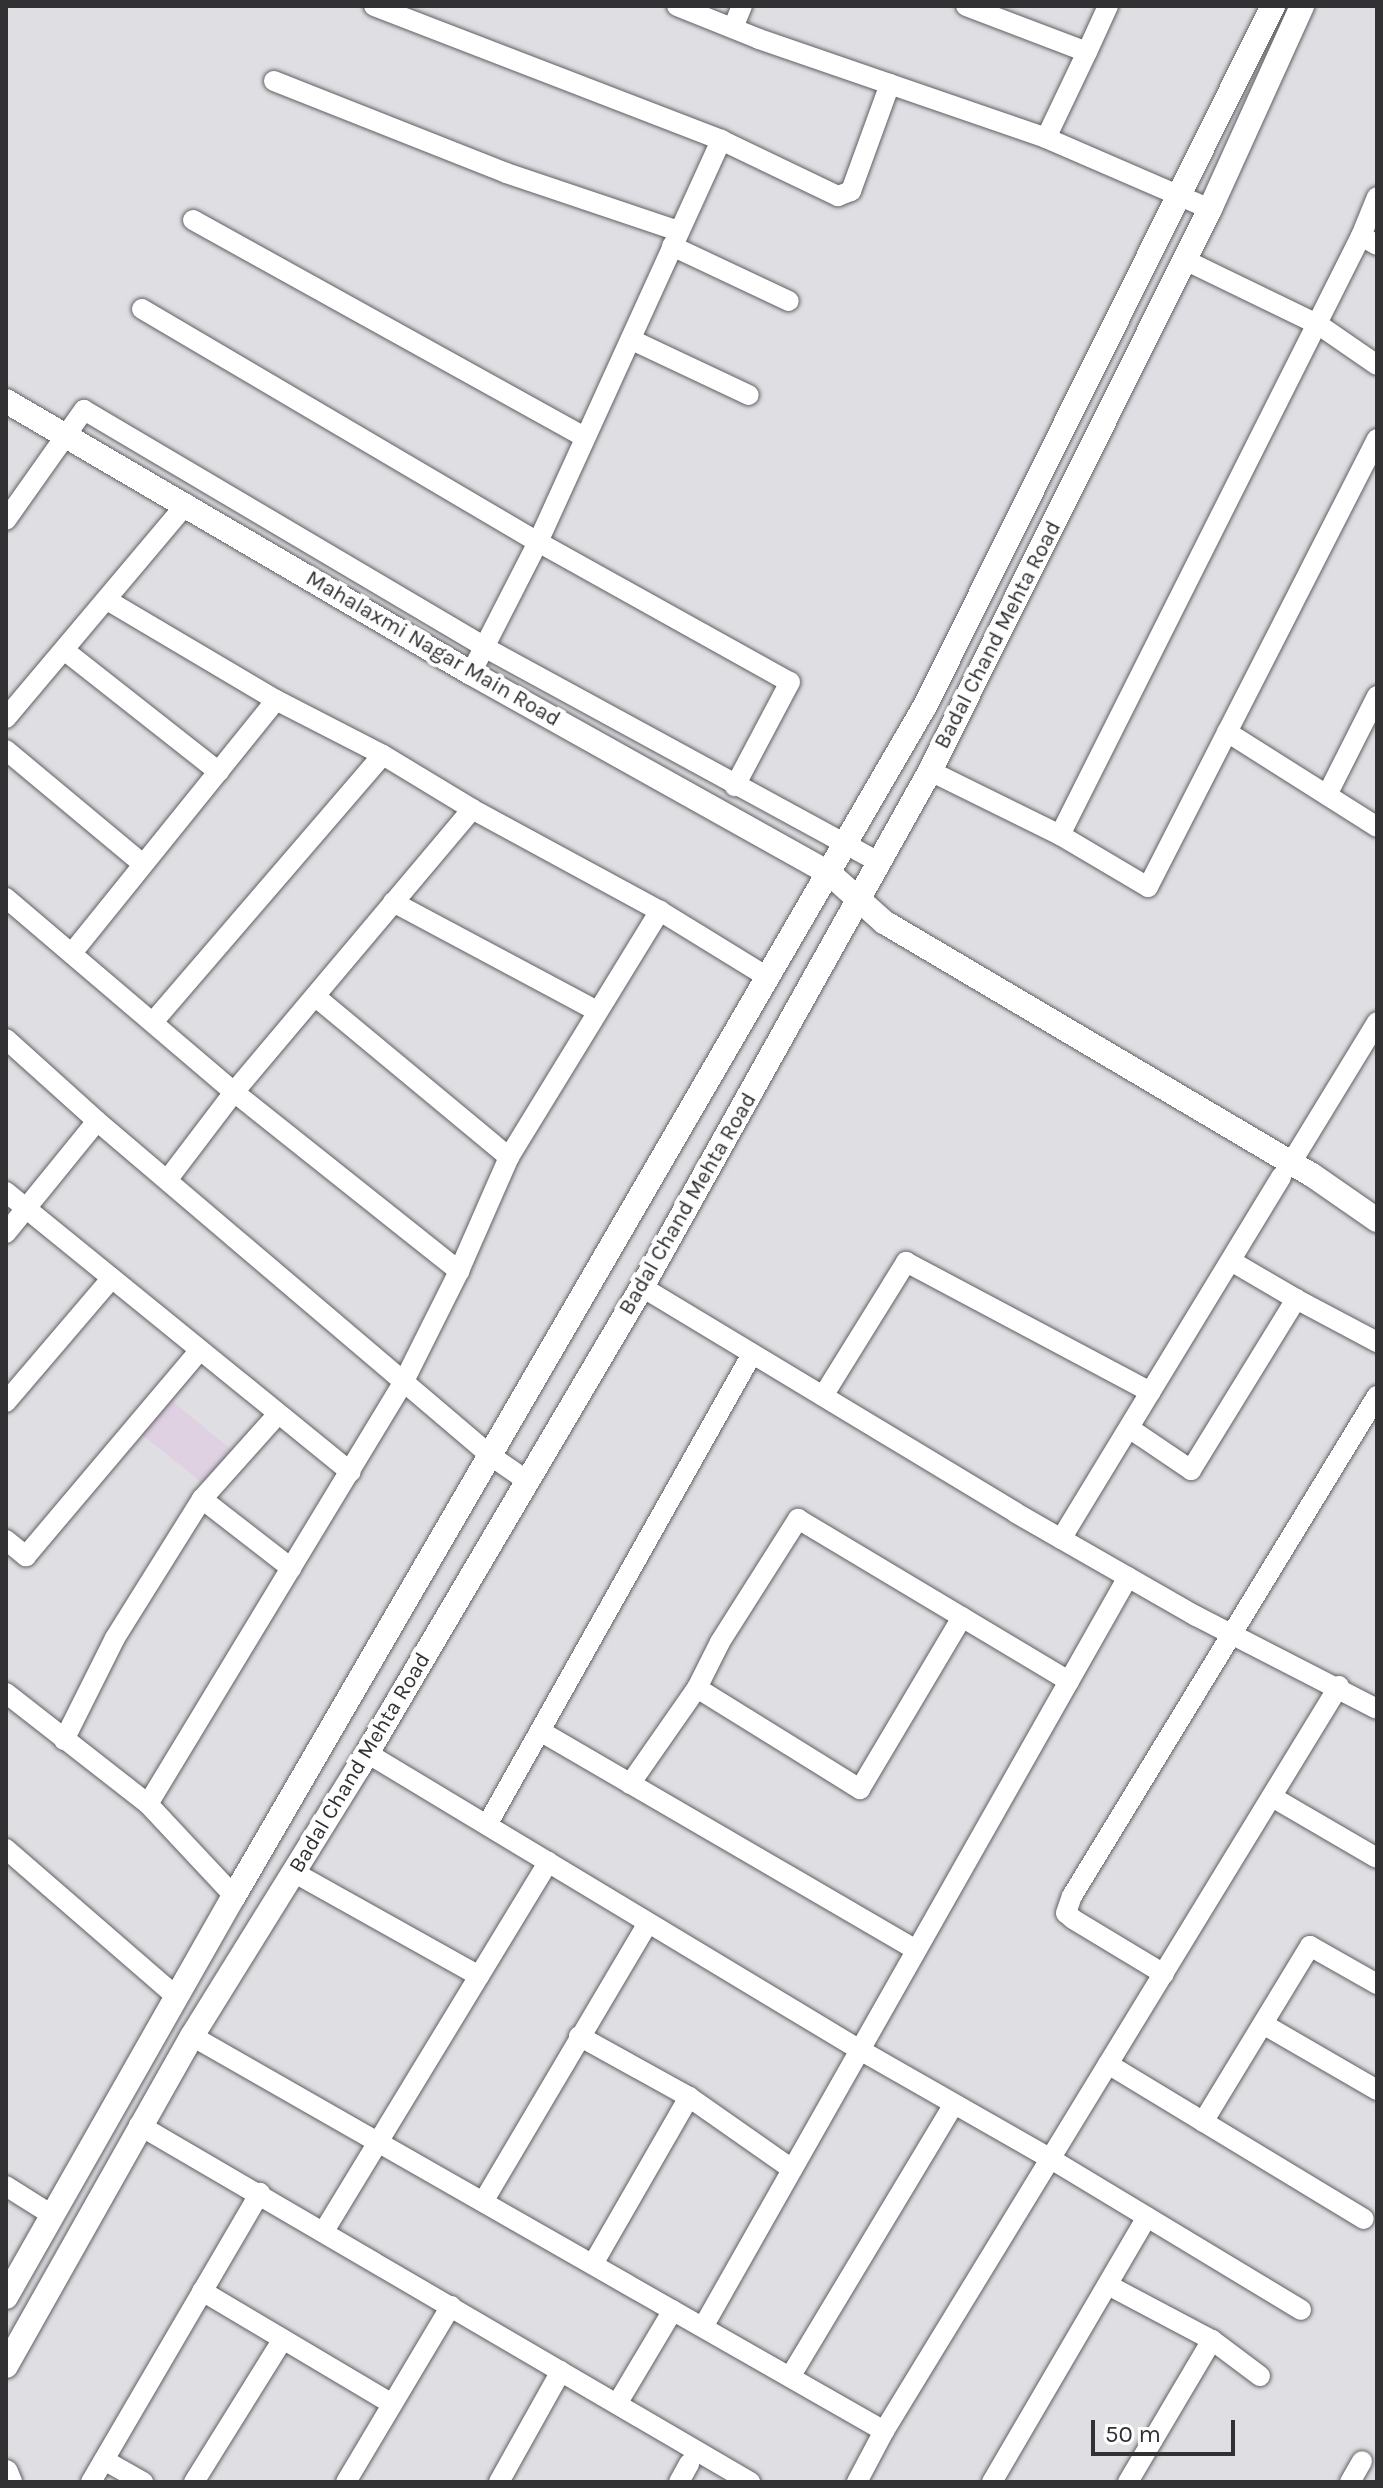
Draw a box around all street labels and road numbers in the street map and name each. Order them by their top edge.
street label: Badal Chand Mehta Road [929,517,1067,753]
street label: Mahalaxmi Nagar Main Road [301,565,565,733]
street label: Badal Chand Mehta Road [614,1088,762,1320]
street label: Badal Chand Mehta Road [284,1648,436,1878]

